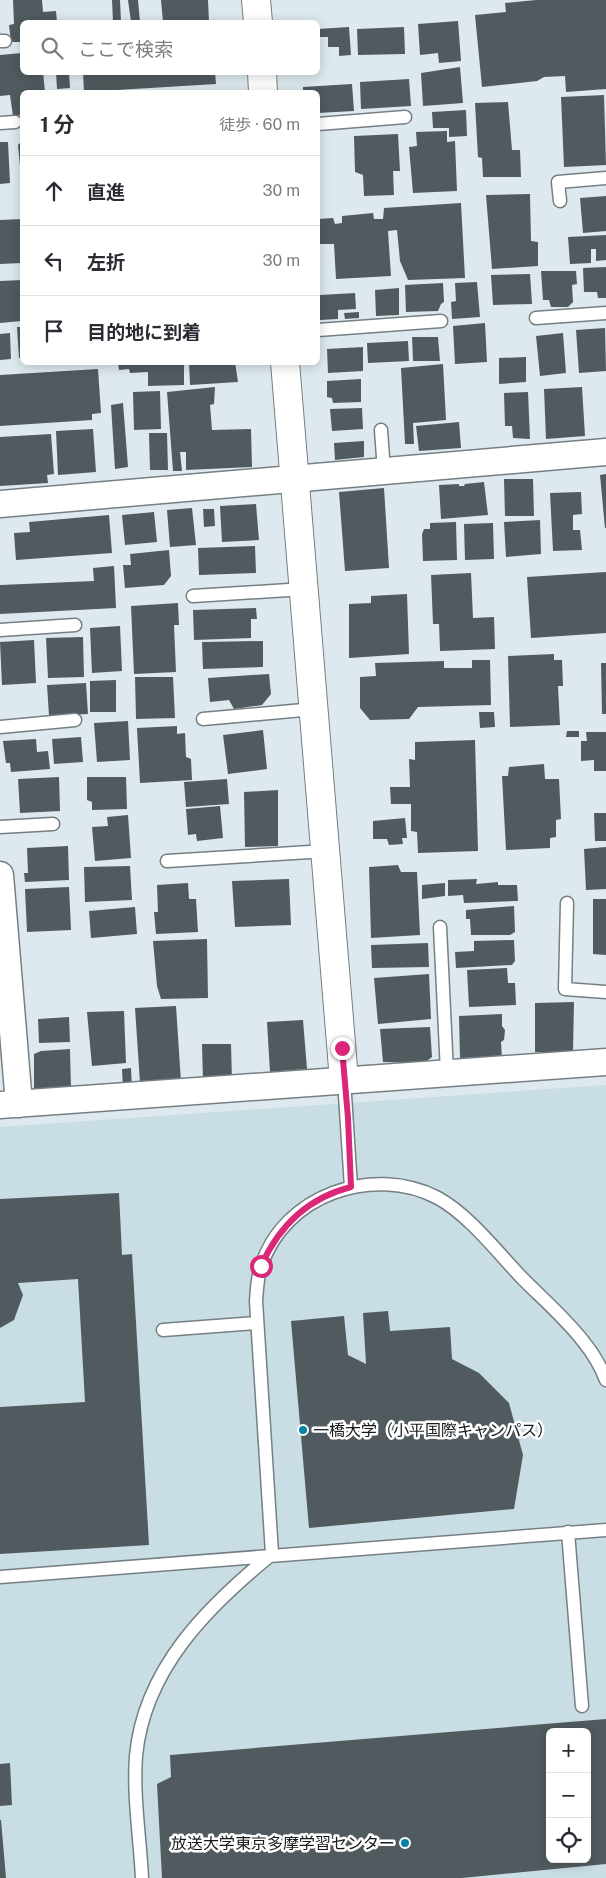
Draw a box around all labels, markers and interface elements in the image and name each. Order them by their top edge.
search box [20,20,320,75]
icon: search [38,34,66,62]
text: ここで検索 [78,38,173,60]
text: 1 分 [40,112,75,137]
text: 徒歩 · 60 m [219,115,300,134]
icon: ahead [40,177,68,205]
text: 直進 [87,181,125,203]
text: 30 m [263,181,300,200]
icon: left [40,247,68,275]
text: 左折 [87,251,125,273]
text: 30 m [263,251,300,270]
icon: arrive [40,317,68,345]
text: 目的地に到着 [87,321,201,343]
route end [331,1037,354,1060]
route start [250,1255,273,1278]
place label: 一橋大学（小平国際キャンパス） [313,1421,553,1440]
marker: 一橋大学（小平国際キャンパス） [297,1424,309,1436]
map controls [546,1728,591,1863]
button: + [546,1728,591,1773]
button: − [546,1773,591,1818]
button: locate [546,1818,591,1863]
place label: 放送大学東京多摩学習センター [171,1834,395,1853]
marker: 放送大学東京多摩学習センター [399,1837,411,1849]

